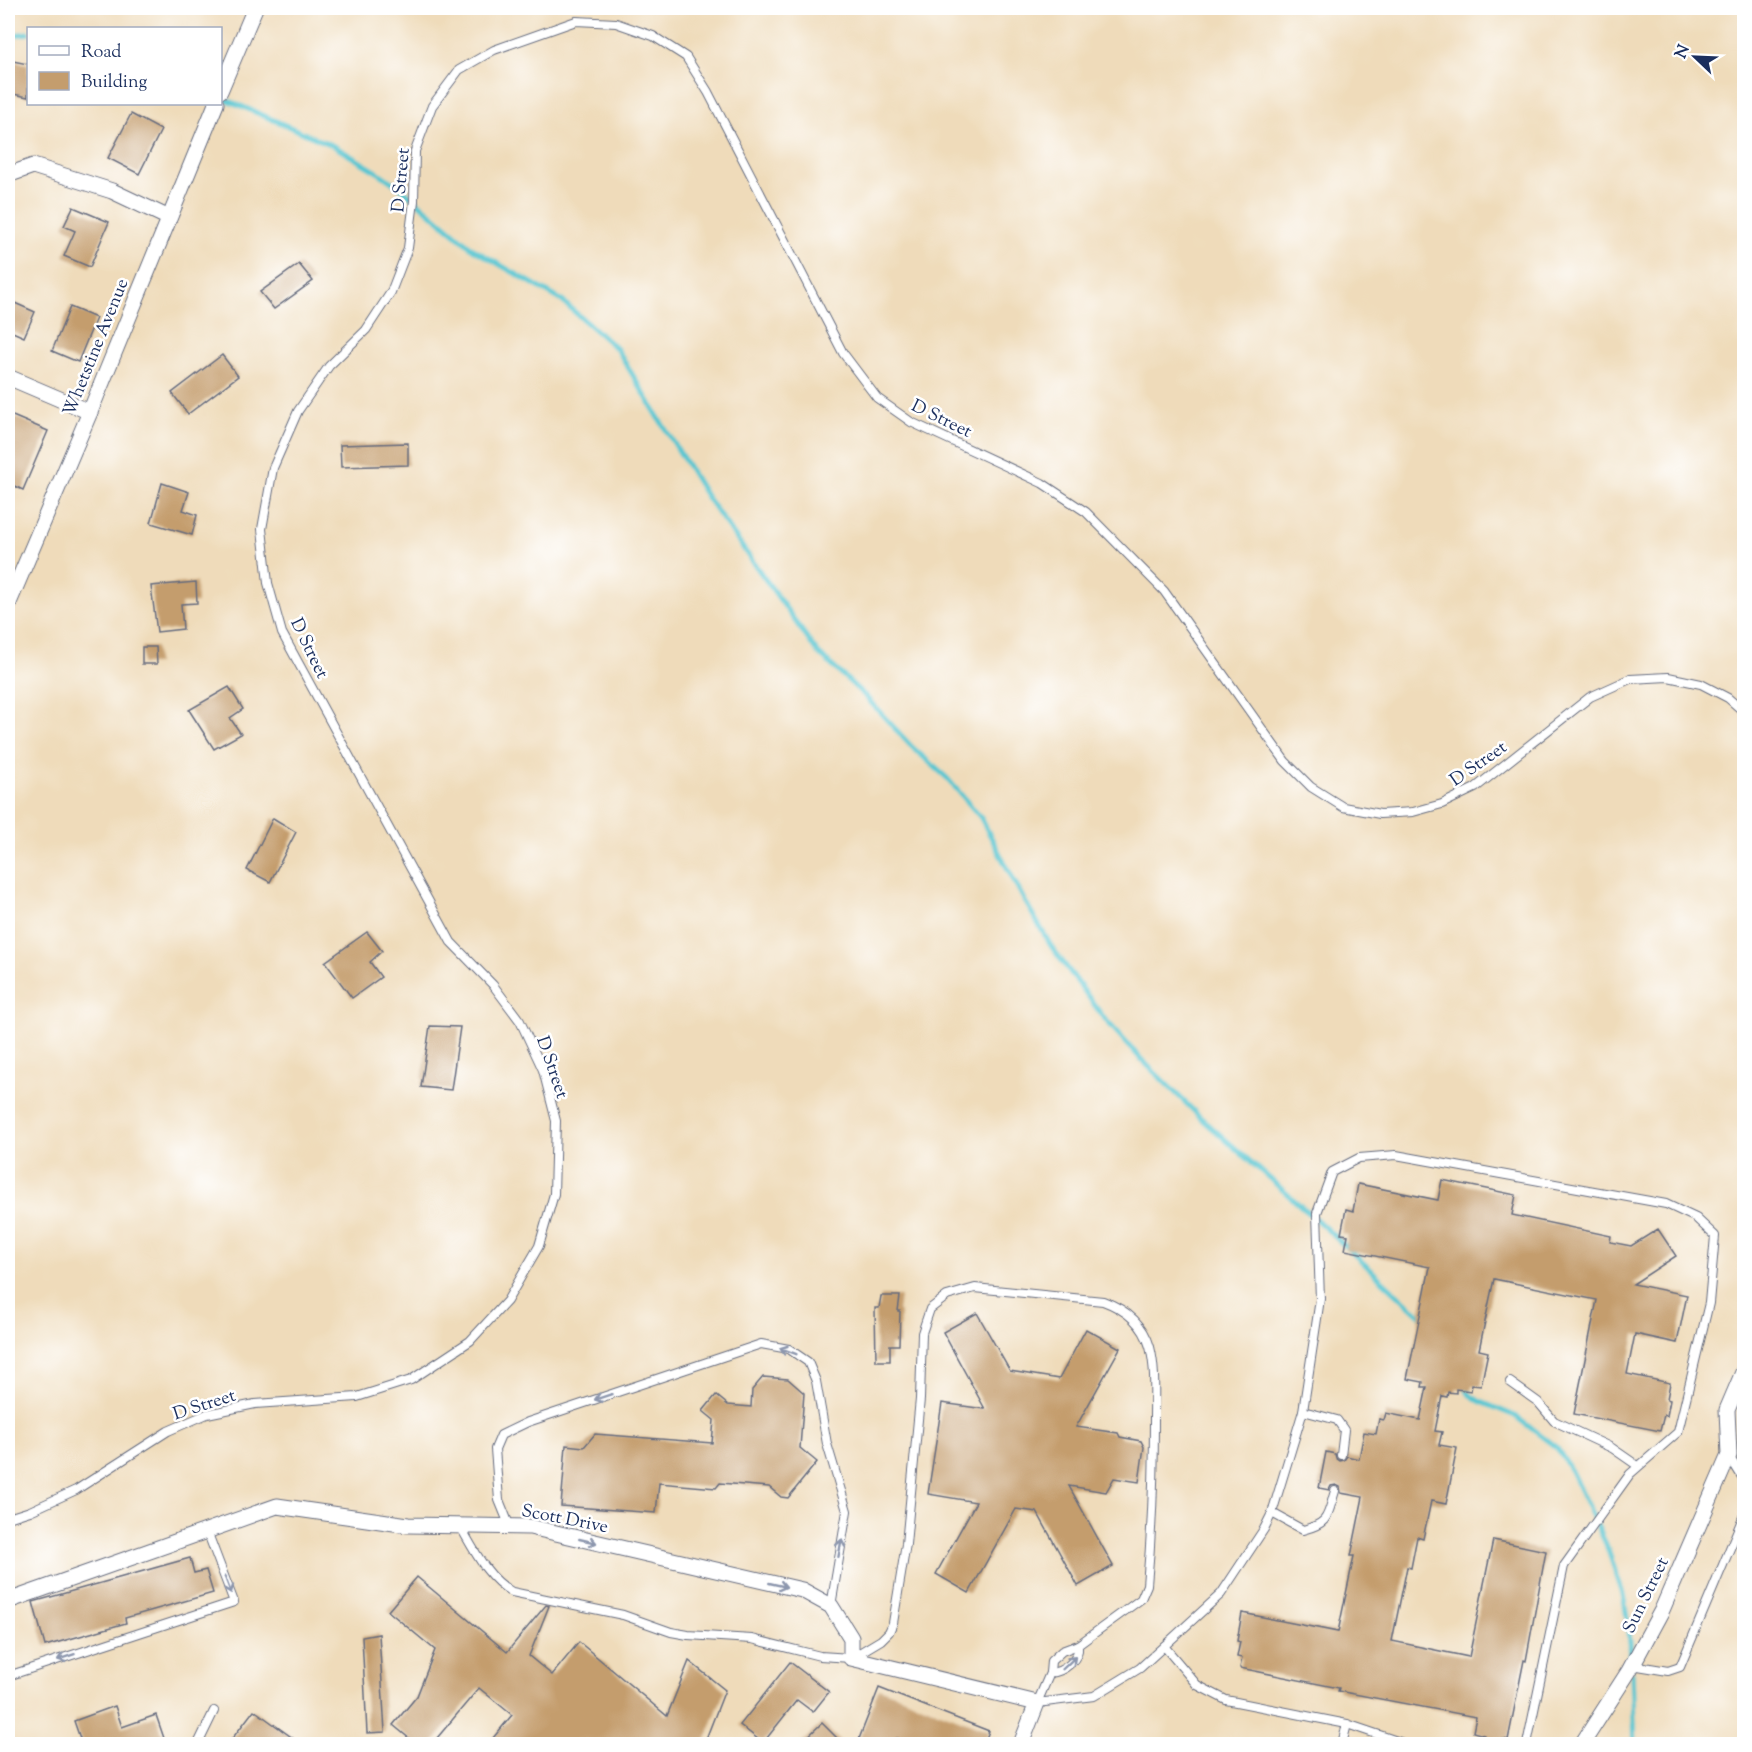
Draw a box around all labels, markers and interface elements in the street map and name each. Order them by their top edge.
legend [27,27,222,105]
north arrow [1665,27,1725,87]
text: Road [81,40,121,66]
text: N [1670,42,1697,62]
text: Building [81,70,147,96]
street label: D Street [386,147,418,213]
street label: Whetstine Avenue [57,275,136,420]
street label: D Street [906,394,976,446]
street label: D Street [282,614,334,684]
street label: D Street [1445,735,1513,794]
street label: D Street [528,1033,574,1102]
one-way arrow [779,1345,797,1356]
street label: D Street [170,1384,239,1428]
one-way arrow [594,1392,613,1403]
street label: Scott Drive [519,1499,610,1541]
one-way arrow [579,1535,598,1547]
one-way arrow [835,1539,846,1559]
street label: Sun Street [1617,1553,1676,1638]
one-way arrow [223,1576,234,1594]
one-way arrow [768,1580,788,1591]
one-way arrow [57,1652,76,1663]
one-way arrow [1061,1656,1076,1671]

